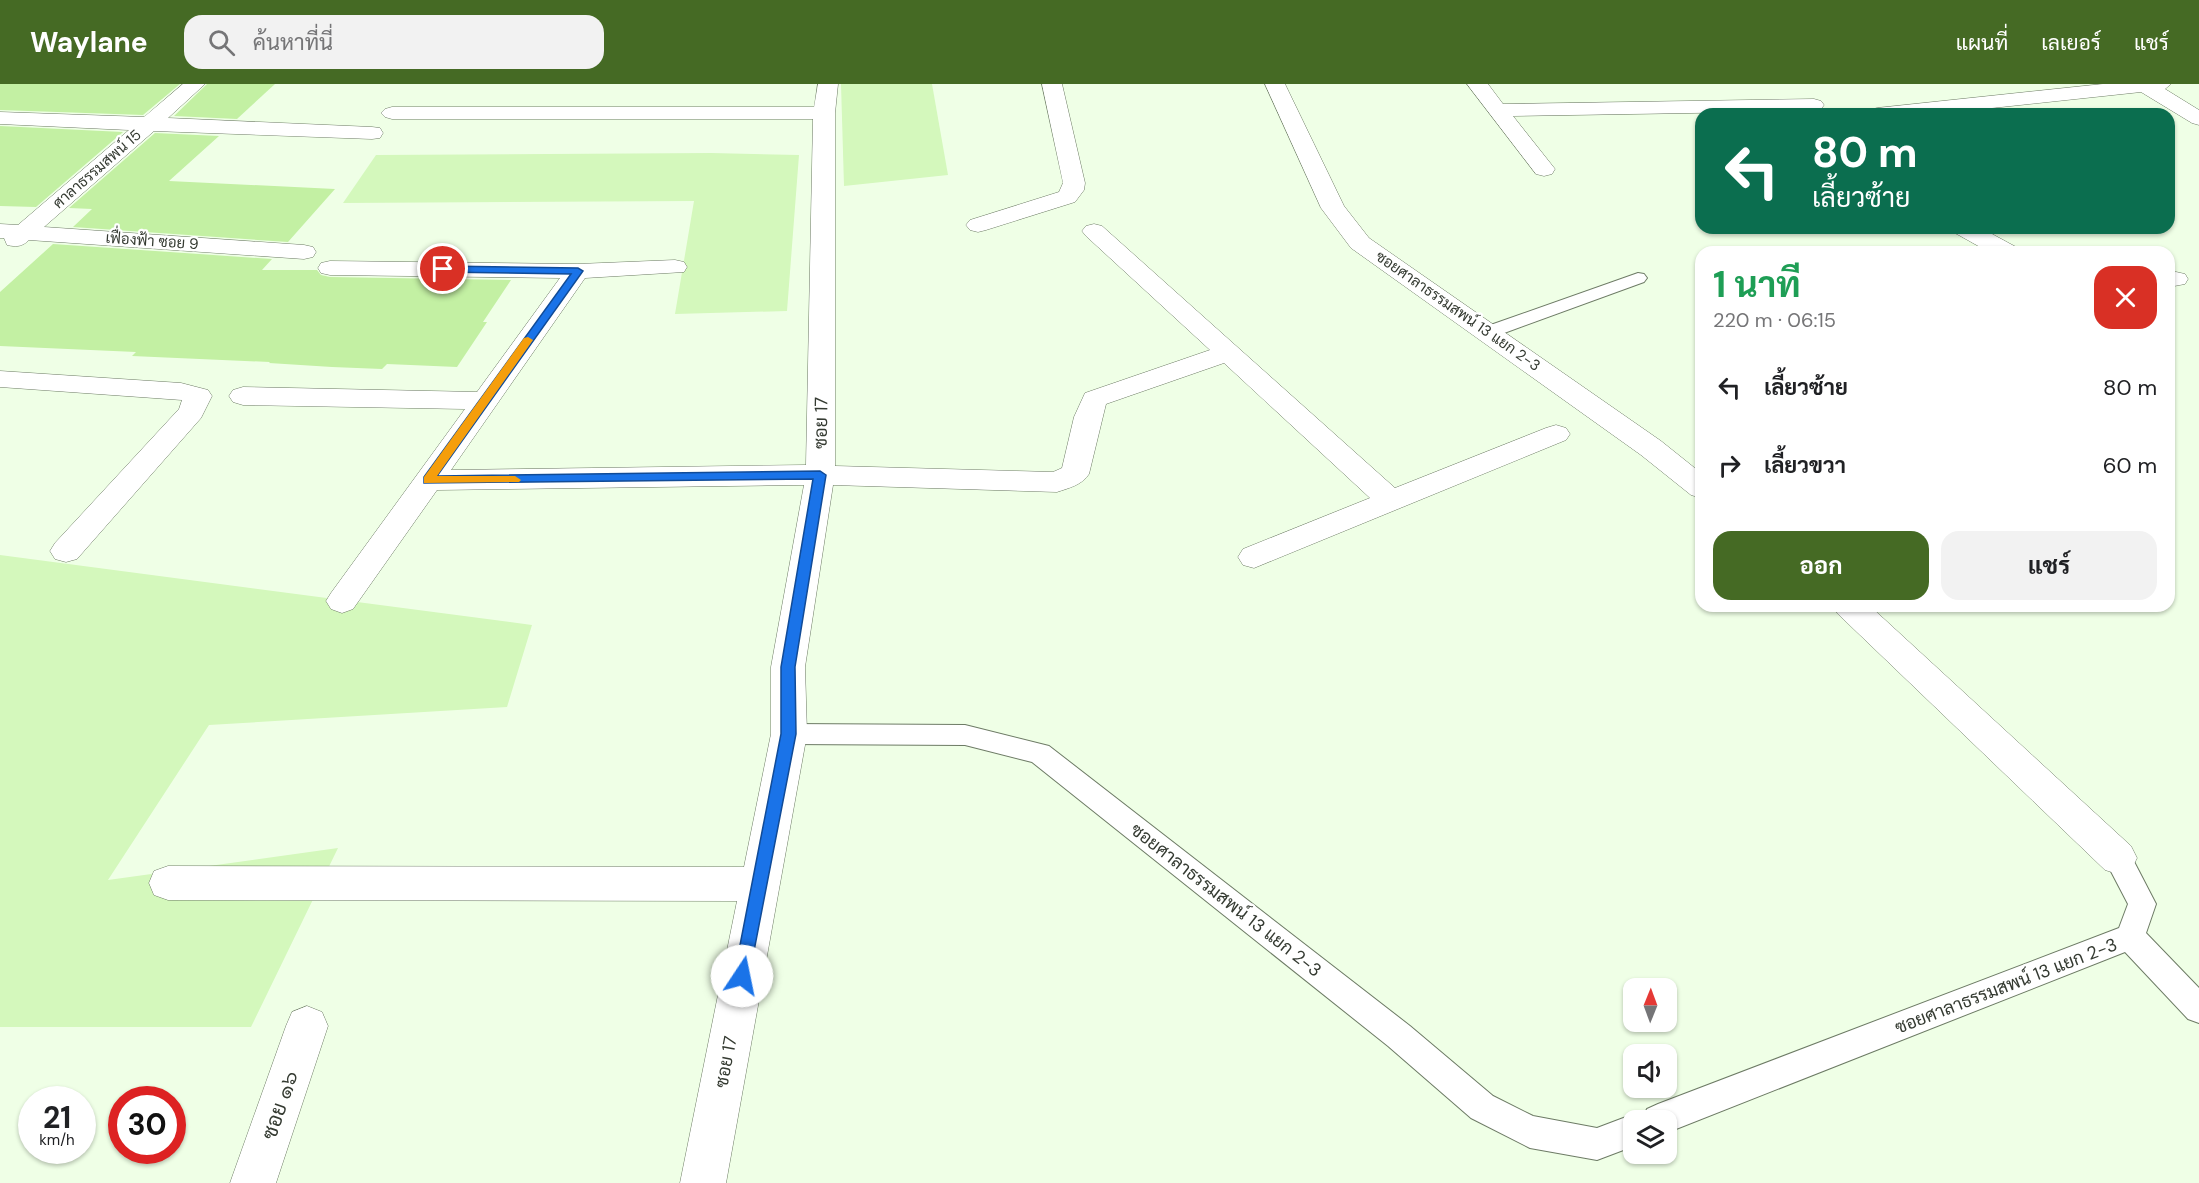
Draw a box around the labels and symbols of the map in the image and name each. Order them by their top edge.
street label: ศาลาธรรมสพน์ 15 [49,125,145,213]
street label: เฟื่องฟ้า ซอย 9 [105,223,200,254]
pin [417,243,468,294]
street label: ซอยศาลาธรรมสพน์ 13 แยก 2-3 [1372,246,1544,376]
street label: ซอย 17 [809,397,833,449]
street label: ซอยศาลาธรรมสพน์ 13 แยก 2-3 [1126,817,1327,982]
street label: ซอยศาลาธรรมสพน์ 13 แยก 2-3 [1891,932,2121,1040]
position arrow [710,944,774,1008]
north arrow [1623,978,1677,1032]
street label: ซอย 17 [709,1034,743,1090]
street label: ซอย ๑๖ [255,1067,305,1143]
speed limit sign: 30 [108,1086,186,1164]

